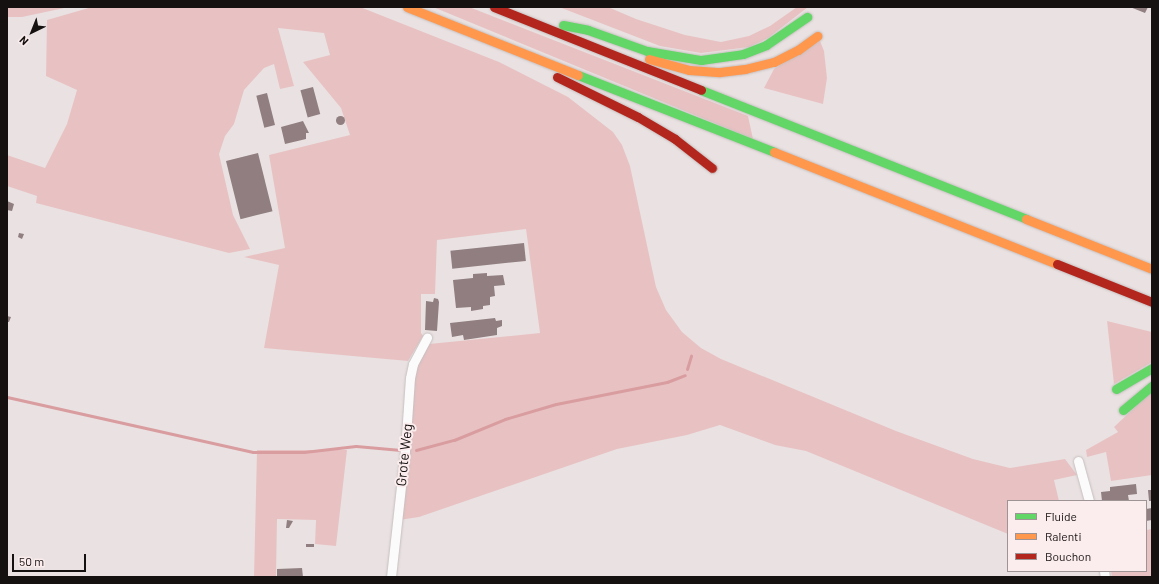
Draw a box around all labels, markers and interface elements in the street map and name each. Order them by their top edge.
north arrow [12,12,52,52]
text: N [16,34,31,48]
street label: Grote Weg [392,423,416,487]
legend [1007,500,1147,572]
text: Fluide [1045,509,1077,523]
text: Ralenti [1045,529,1082,543]
scale bar [14,546,88,572]
text: Bouchon [1045,549,1091,563]
text: 50 m [19,554,44,568]

